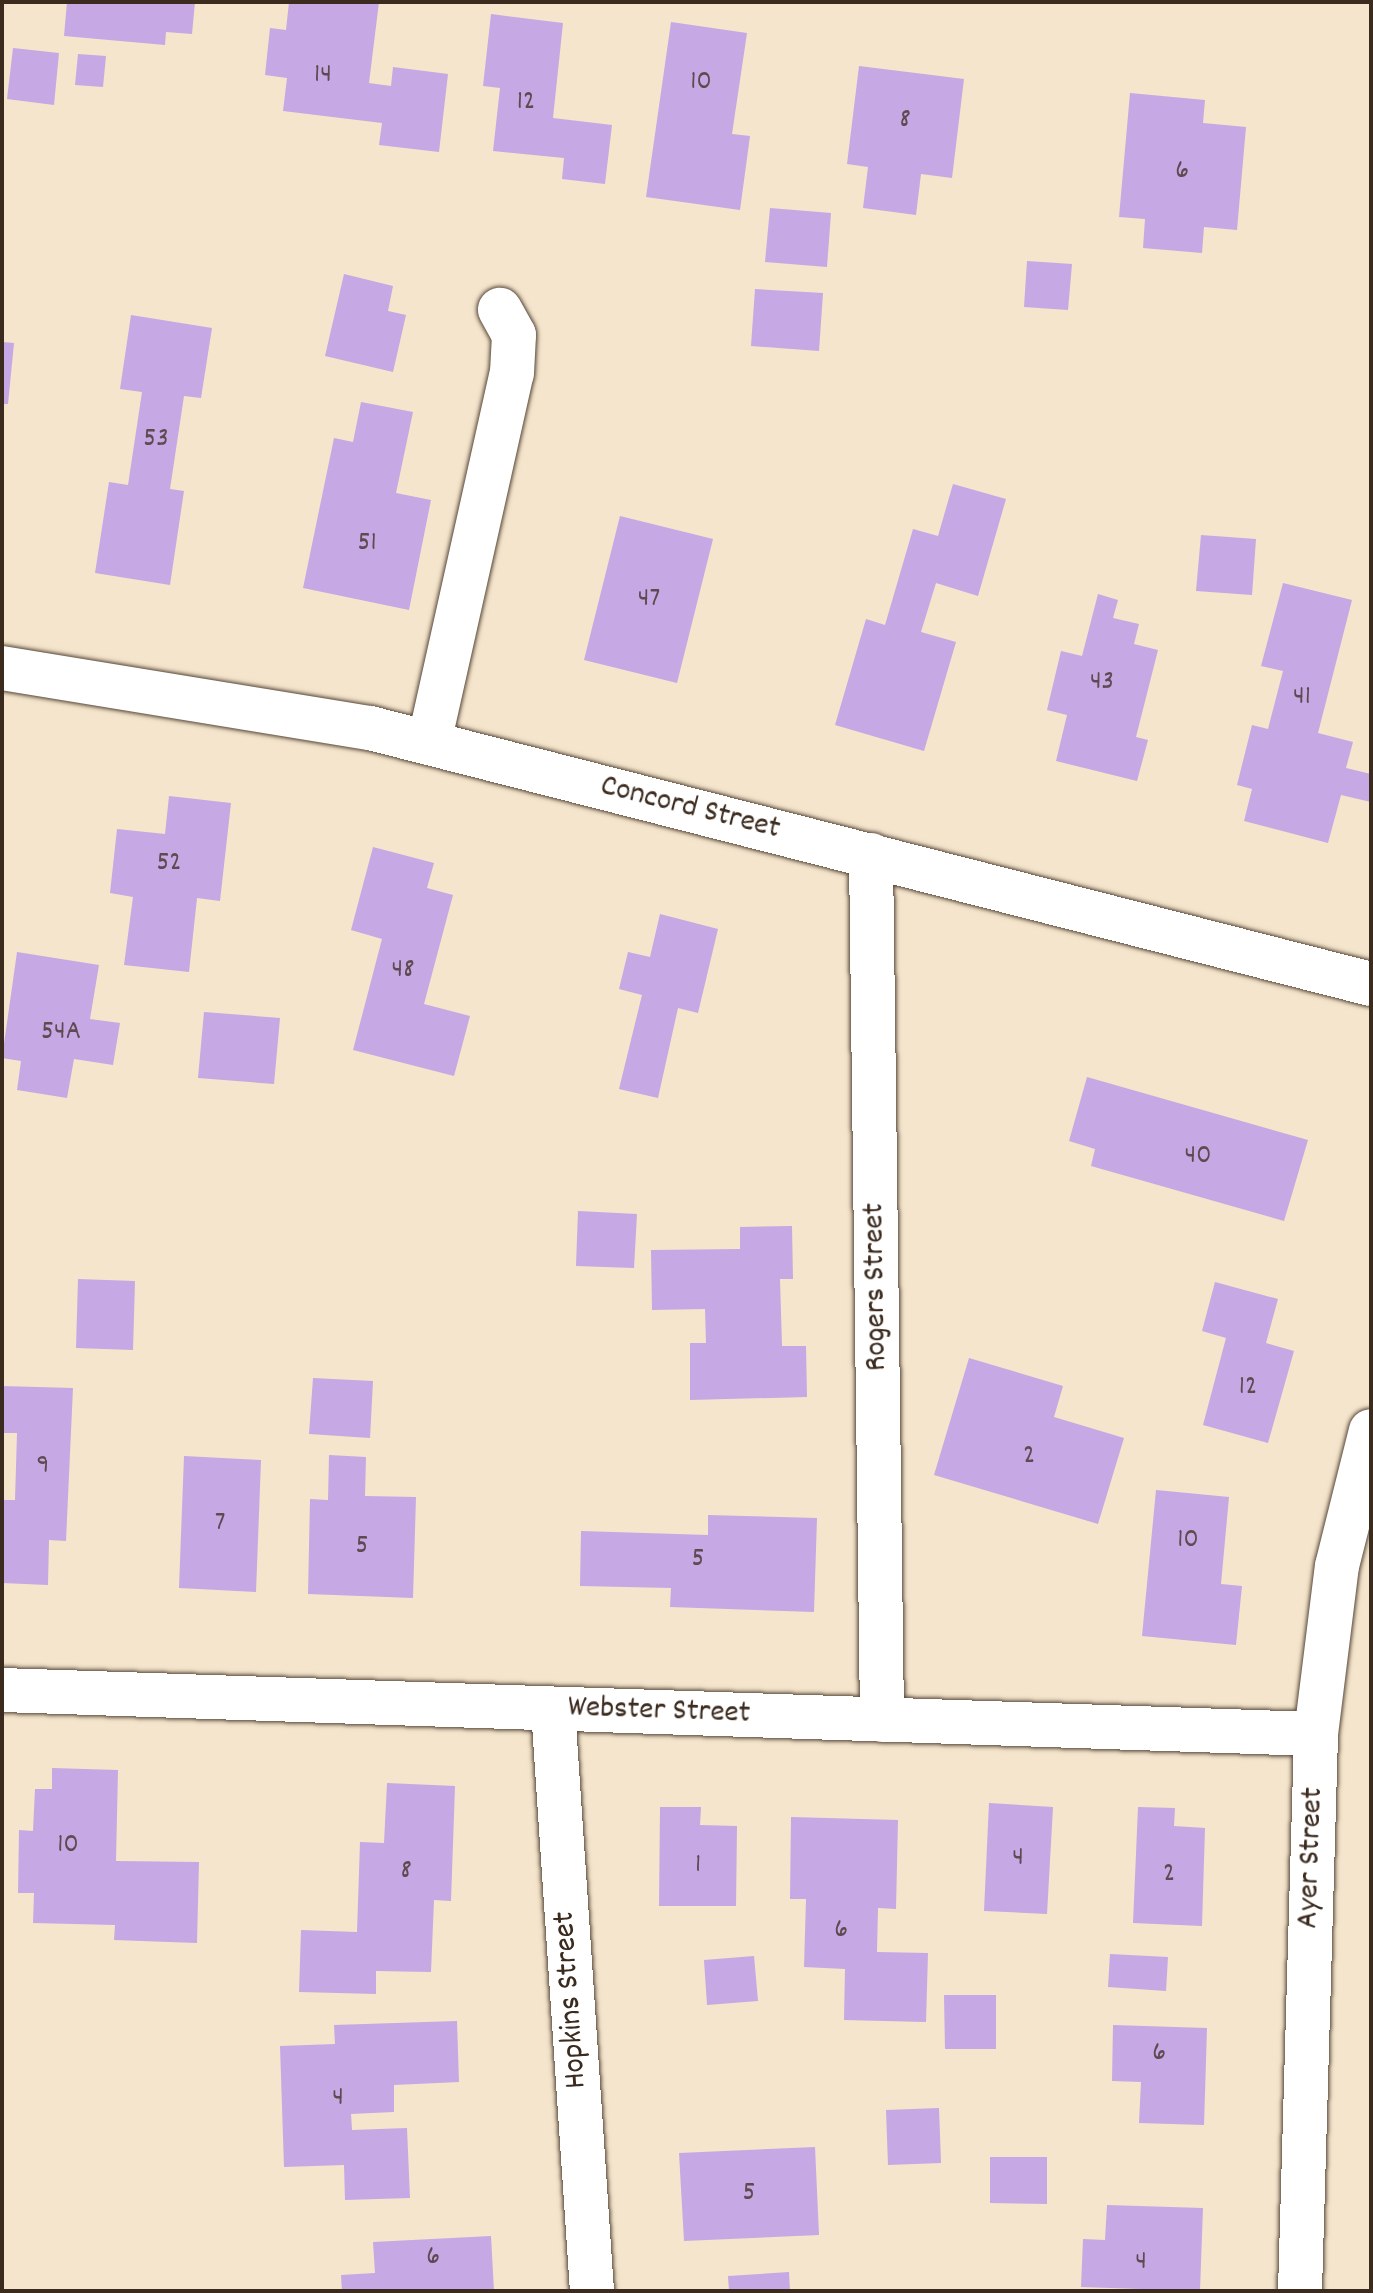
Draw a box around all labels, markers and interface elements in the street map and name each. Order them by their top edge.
house number: 14 [314,59,332,93]
house number: 10 [690,66,712,100]
house number: 12 [517,86,535,120]
house number: 8 [899,104,911,138]
house number: 6 [1175,155,1189,189]
house number: 53 [143,423,169,457]
house number: 51 [357,527,377,561]
house number: 47 [638,583,660,617]
house number: 43 [1090,666,1114,700]
house number: 41 [1293,681,1311,715]
street label: Concord Street [596,768,784,850]
house number: 52 [156,847,182,881]
house number: 48 [392,954,414,988]
house number: 54A [41,1016,81,1050]
house number: 40 [1185,1140,1211,1174]
street label: Rogers Street [856,1203,898,1371]
house number: 12 [1239,1371,1257,1405]
house number: 2 [1023,1440,1035,1474]
house number: 9 [37,1450,49,1484]
house number: 7 [215,1507,225,1541]
house number: 10 [1177,1524,1199,1558]
house number: 5 [356,1530,368,1564]
house number: 5 [692,1543,704,1577]
street label: Webster Street [567,1690,751,1734]
street label: Ayer Street [1290,1787,1334,1929]
house number: 10 [57,1829,79,1863]
house number: 4 [1012,1842,1024,1876]
house number: 1 [695,1849,701,1883]
house number: 8 [400,1855,412,1889]
house number: 2 [1163,1858,1175,1892]
street label: Hopkins Street [547,1910,597,2090]
house number: 6 [834,1914,848,1948]
house number: 6 [1152,2037,1166,2071]
house number: 4 [332,2082,344,2116]
house number: 5 [743,2177,755,2211]
house number: 6 [426,2241,440,2275]
house number: 4 [1135,2246,1147,2280]

